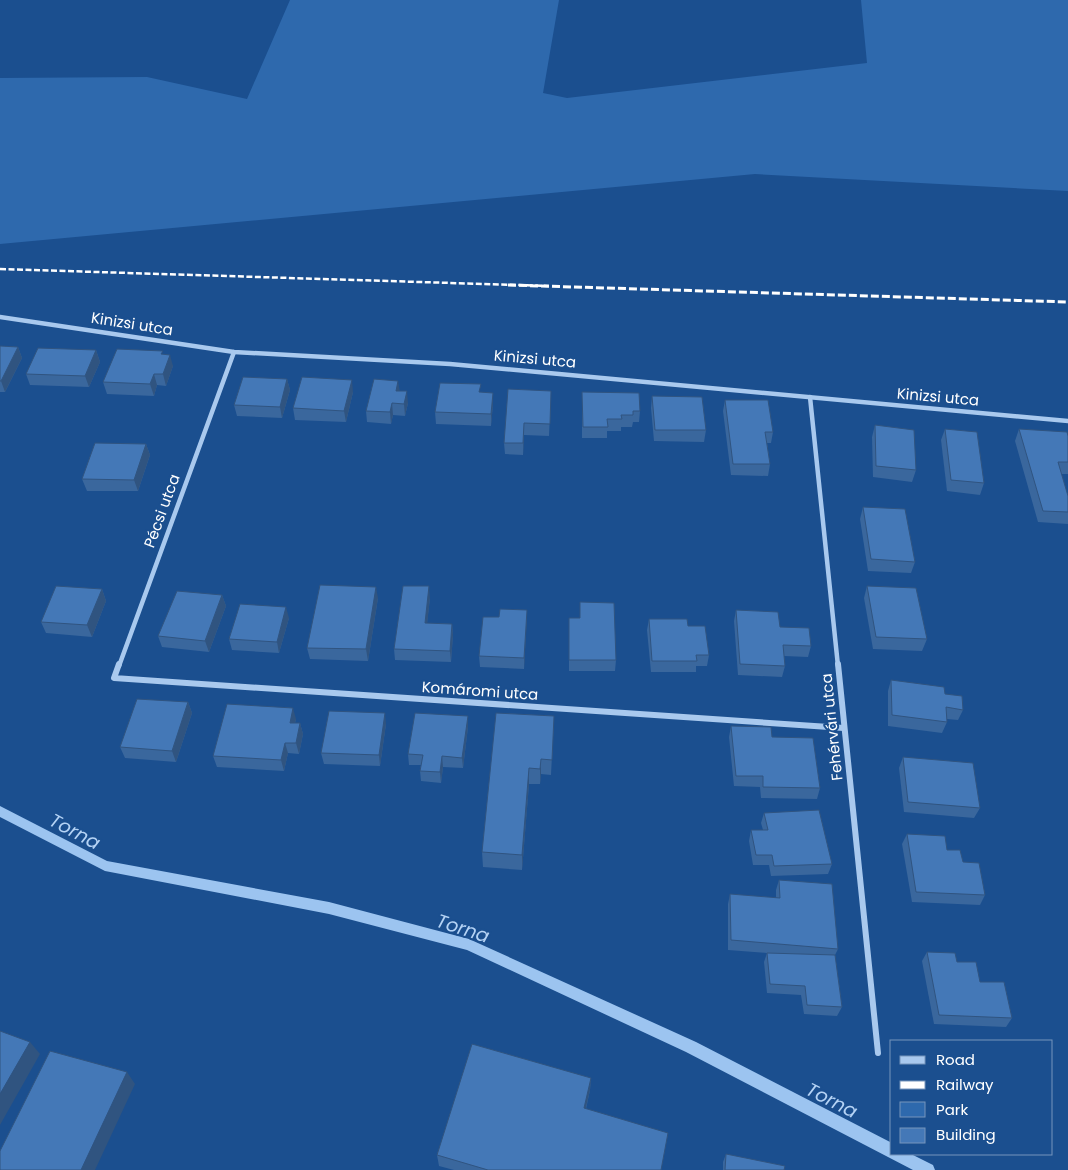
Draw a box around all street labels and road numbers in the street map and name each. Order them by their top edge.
street label: Kinizsi utca [90,307,175,340]
street label: Kinizsi utca [493,344,577,373]
street label: Kinizsi utca [896,382,980,411]
street label: Pécsi utca [139,471,185,551]
street label: Fehérvári utca [815,672,848,782]
street label: Komáromi utca [421,676,539,705]

